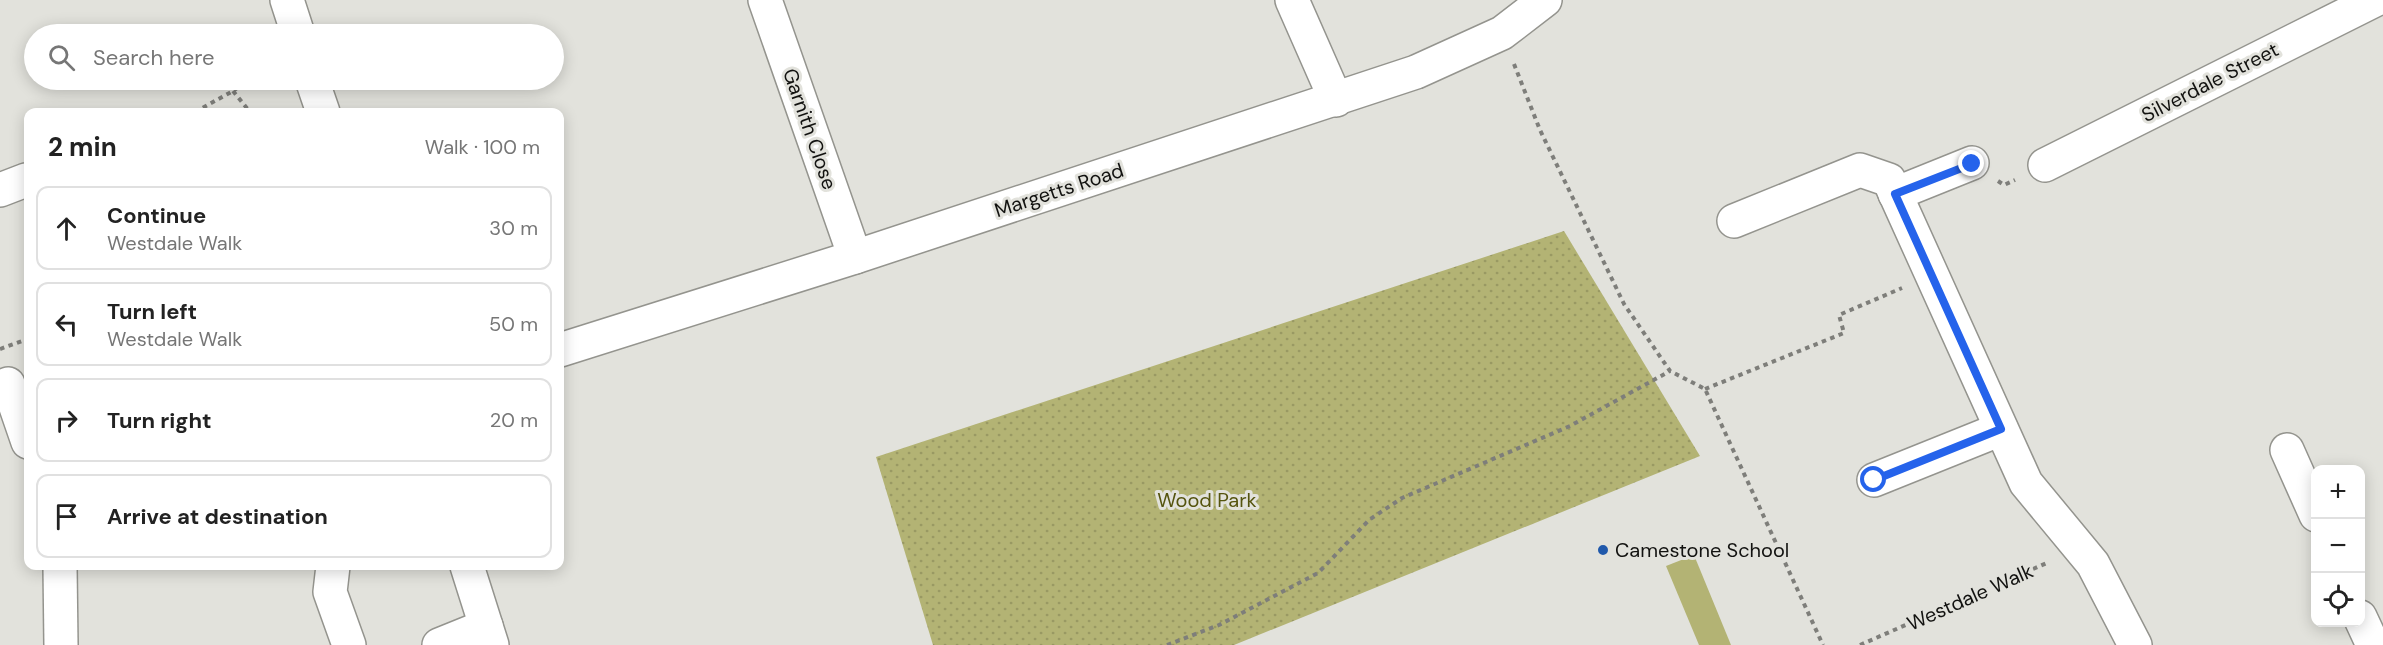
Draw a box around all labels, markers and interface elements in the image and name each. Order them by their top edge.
search box [24,24,564,90]
street label: Silverdale Street [2137,36,2283,128]
icon: search [45,41,78,74]
text: Search here [93,43,214,72]
street label: Garnith Close [777,65,843,193]
text: 2 min [48,130,117,164]
text: Walk · 100 m [425,134,540,160]
route end [1958,150,1984,176]
street label: Margetts Road [991,157,1127,223]
text: Continue [107,201,206,230]
icon: ahead [50,212,83,245]
text: 30 m [489,215,538,241]
text: Westdale Walk [107,230,242,256]
text: Turn left [107,297,197,326]
icon: left [50,308,83,341]
text: 50 m [489,311,538,337]
text: Westdale Walk [107,326,242,352]
icon: right [50,404,83,437]
text: Turn right [107,406,212,435]
text: 20 m [490,407,538,433]
map controls [2311,465,2365,627]
button: + [2311,465,2365,519]
route start [1860,466,1886,492]
park label: Wood Park [1157,487,1257,513]
icon: arrive [50,500,83,533]
text: Arrive at destination [107,502,328,531]
button: − [2311,519,2365,573]
place label: Camestone School [1615,537,1789,563]
marker: Camestone School [1596,543,1610,557]
street label: Westdale Walk [1903,558,2037,636]
button: locate [2311,573,2365,627]

